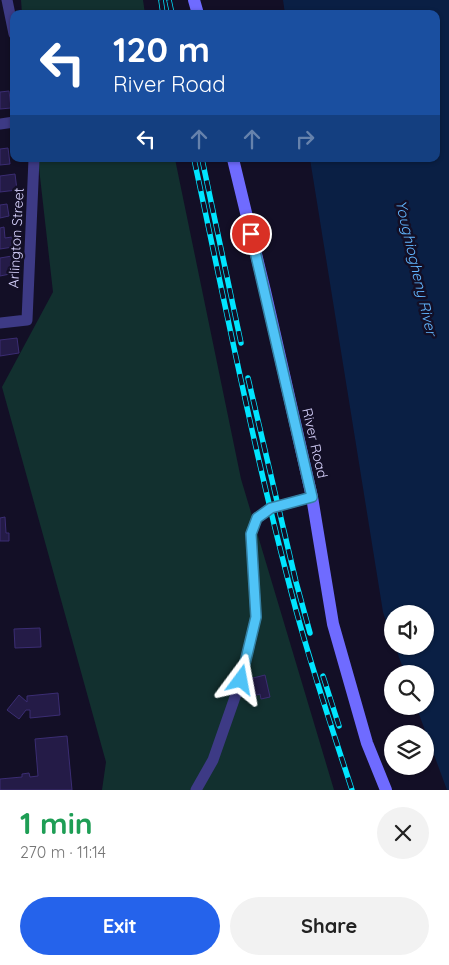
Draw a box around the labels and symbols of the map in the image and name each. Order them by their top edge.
street label: Arlington Street [4,187,28,289]
water label: Youghiogheny River [392,198,442,340]
pin [230,213,272,255]
street label: River Road [298,406,332,480]
position arrow [214,653,266,705]

